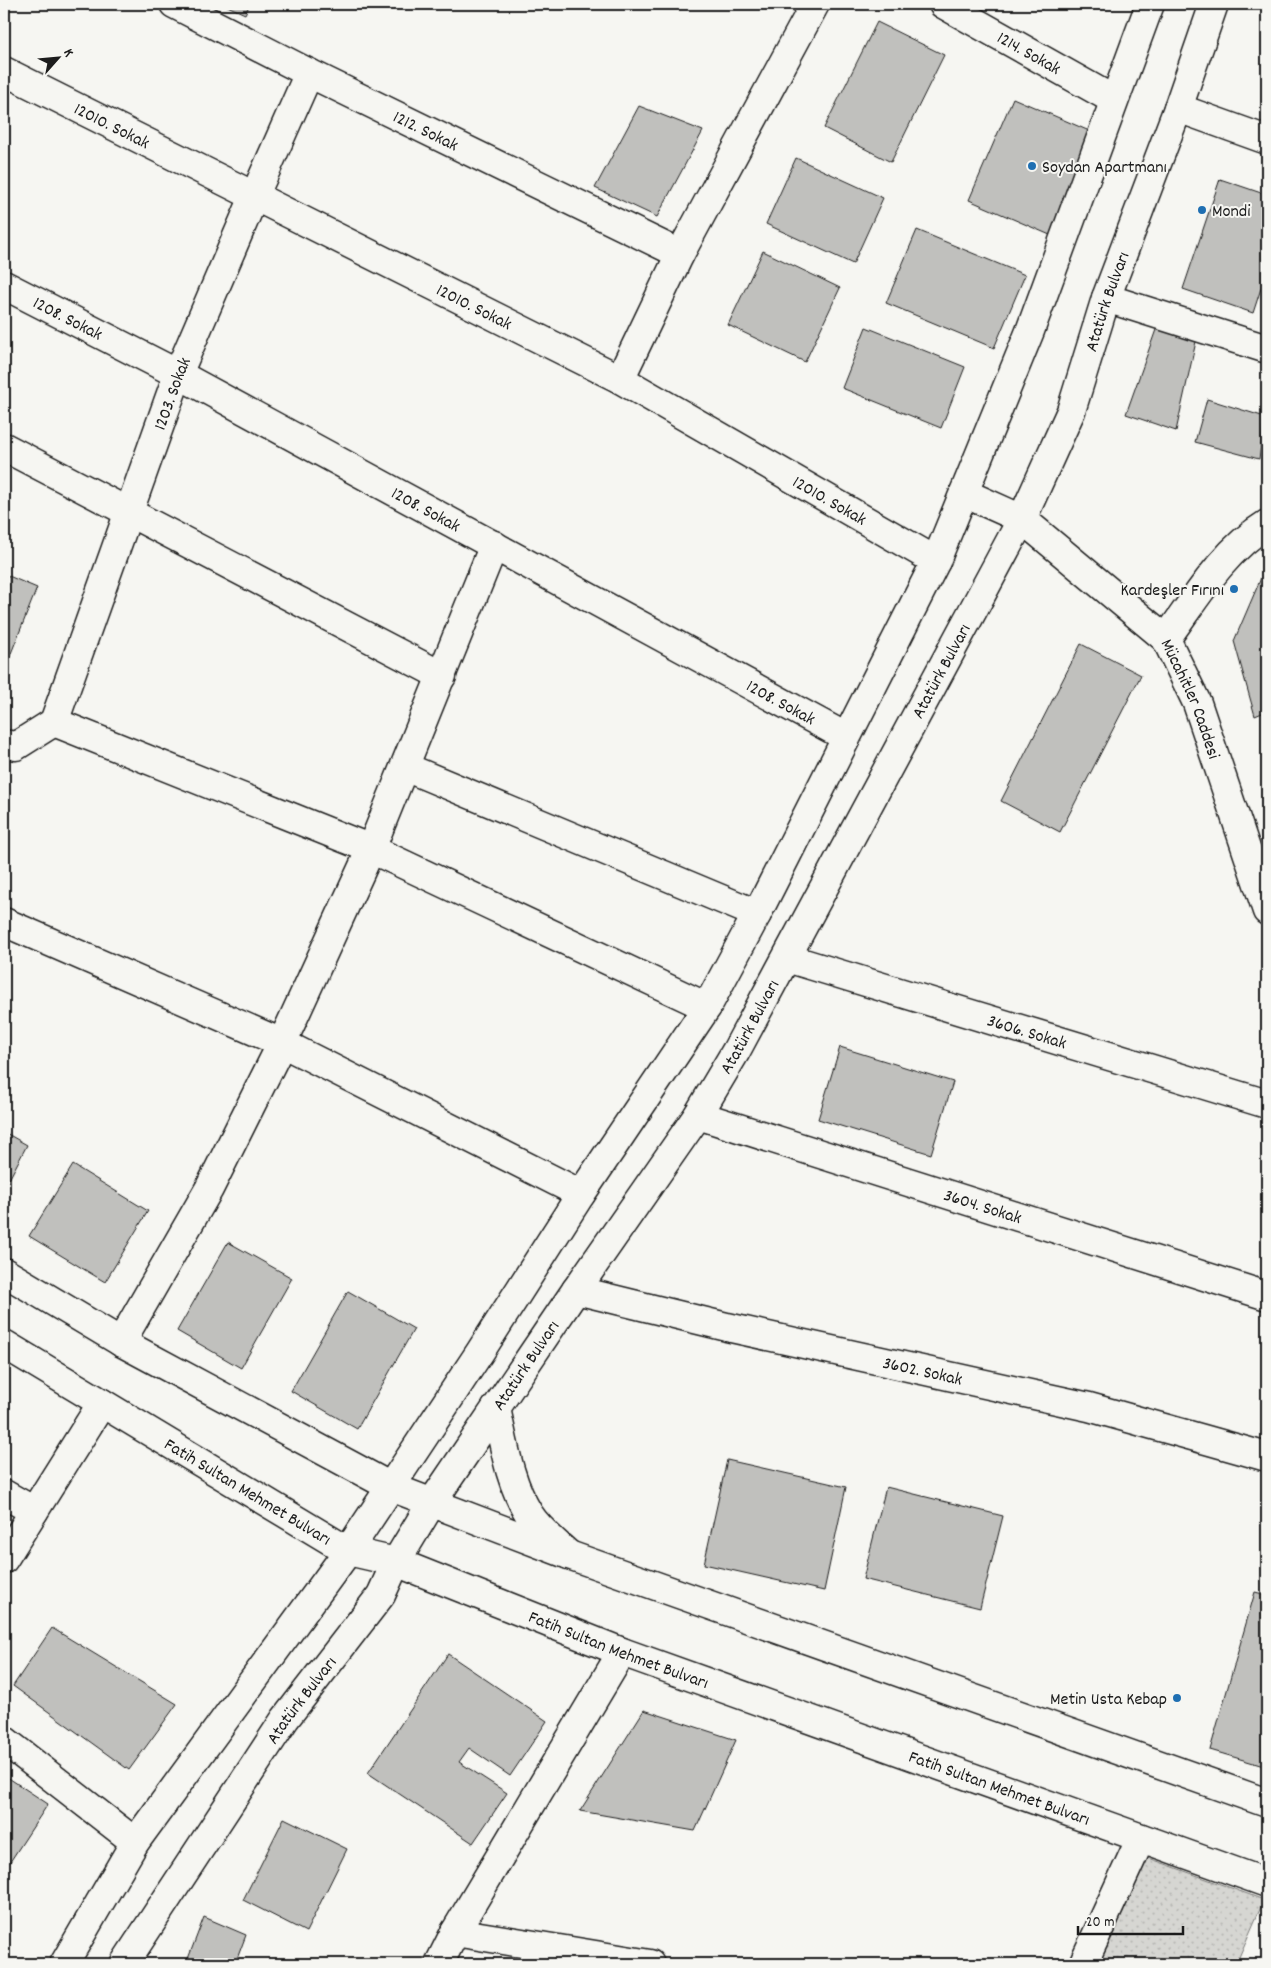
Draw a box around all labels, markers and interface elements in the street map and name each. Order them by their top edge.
street label: 1214. Sokak [992,27,1065,83]
north arrow [32,32,82,82]
text: K [57,46,78,61]
street label: 12010. Sokak [69,98,153,157]
street label: 1212. Sokak [388,106,462,159]
place label: Soydan Apartmanı [1042,156,1167,181]
marker: Soydan Apartmanı [1026,160,1038,172]
place label: Mondi [1212,200,1251,225]
marker: Mondi [1196,204,1208,216]
street label: Atatürk Bulvarı [1080,249,1137,355]
street label: 12010. Sokak [431,279,515,338]
street label: 1208. Sokak [28,292,106,348]
street label: 1203. Sokak [149,354,199,434]
street label: 12010. Sokak [787,471,870,533]
street label: 1208. Sokak [386,482,464,540]
place label: Kardeşler Fırını [1120,579,1224,604]
marker: Kardeşler Fırını [1228,583,1240,595]
street label: Atatürk Bulvarı [907,620,978,724]
street label: Mücahitler Caddesi [1153,635,1225,763]
street label: 1208. Sokak [741,675,819,733]
street label: Atatürk Bulvarı [715,976,787,1080]
street label: 3606. Sokak [984,1010,1069,1057]
street label: 3604. Sokak [940,1184,1024,1232]
street label: Atatürk Bulvarı [488,1316,567,1416]
street label: 3602. Sokak [880,1352,964,1394]
street label: Fatih Sultan Mehmet Bulvarı [159,1433,335,1553]
street label: Fatih Sultan Mehmet Bulvarı [524,1606,711,1697]
street label: Atatürk Bulvarı [262,1652,344,1750]
place label: Metin Usta Kebap [1050,1688,1167,1713]
marker: Metin Usta Kebap [1171,1692,1183,1704]
street label: Fatih Sultan Mehmet Bulvarı [905,1746,1093,1833]
scale bar [1078,1903,1184,1935]
text: 20 m [1086,1912,1114,1934]

